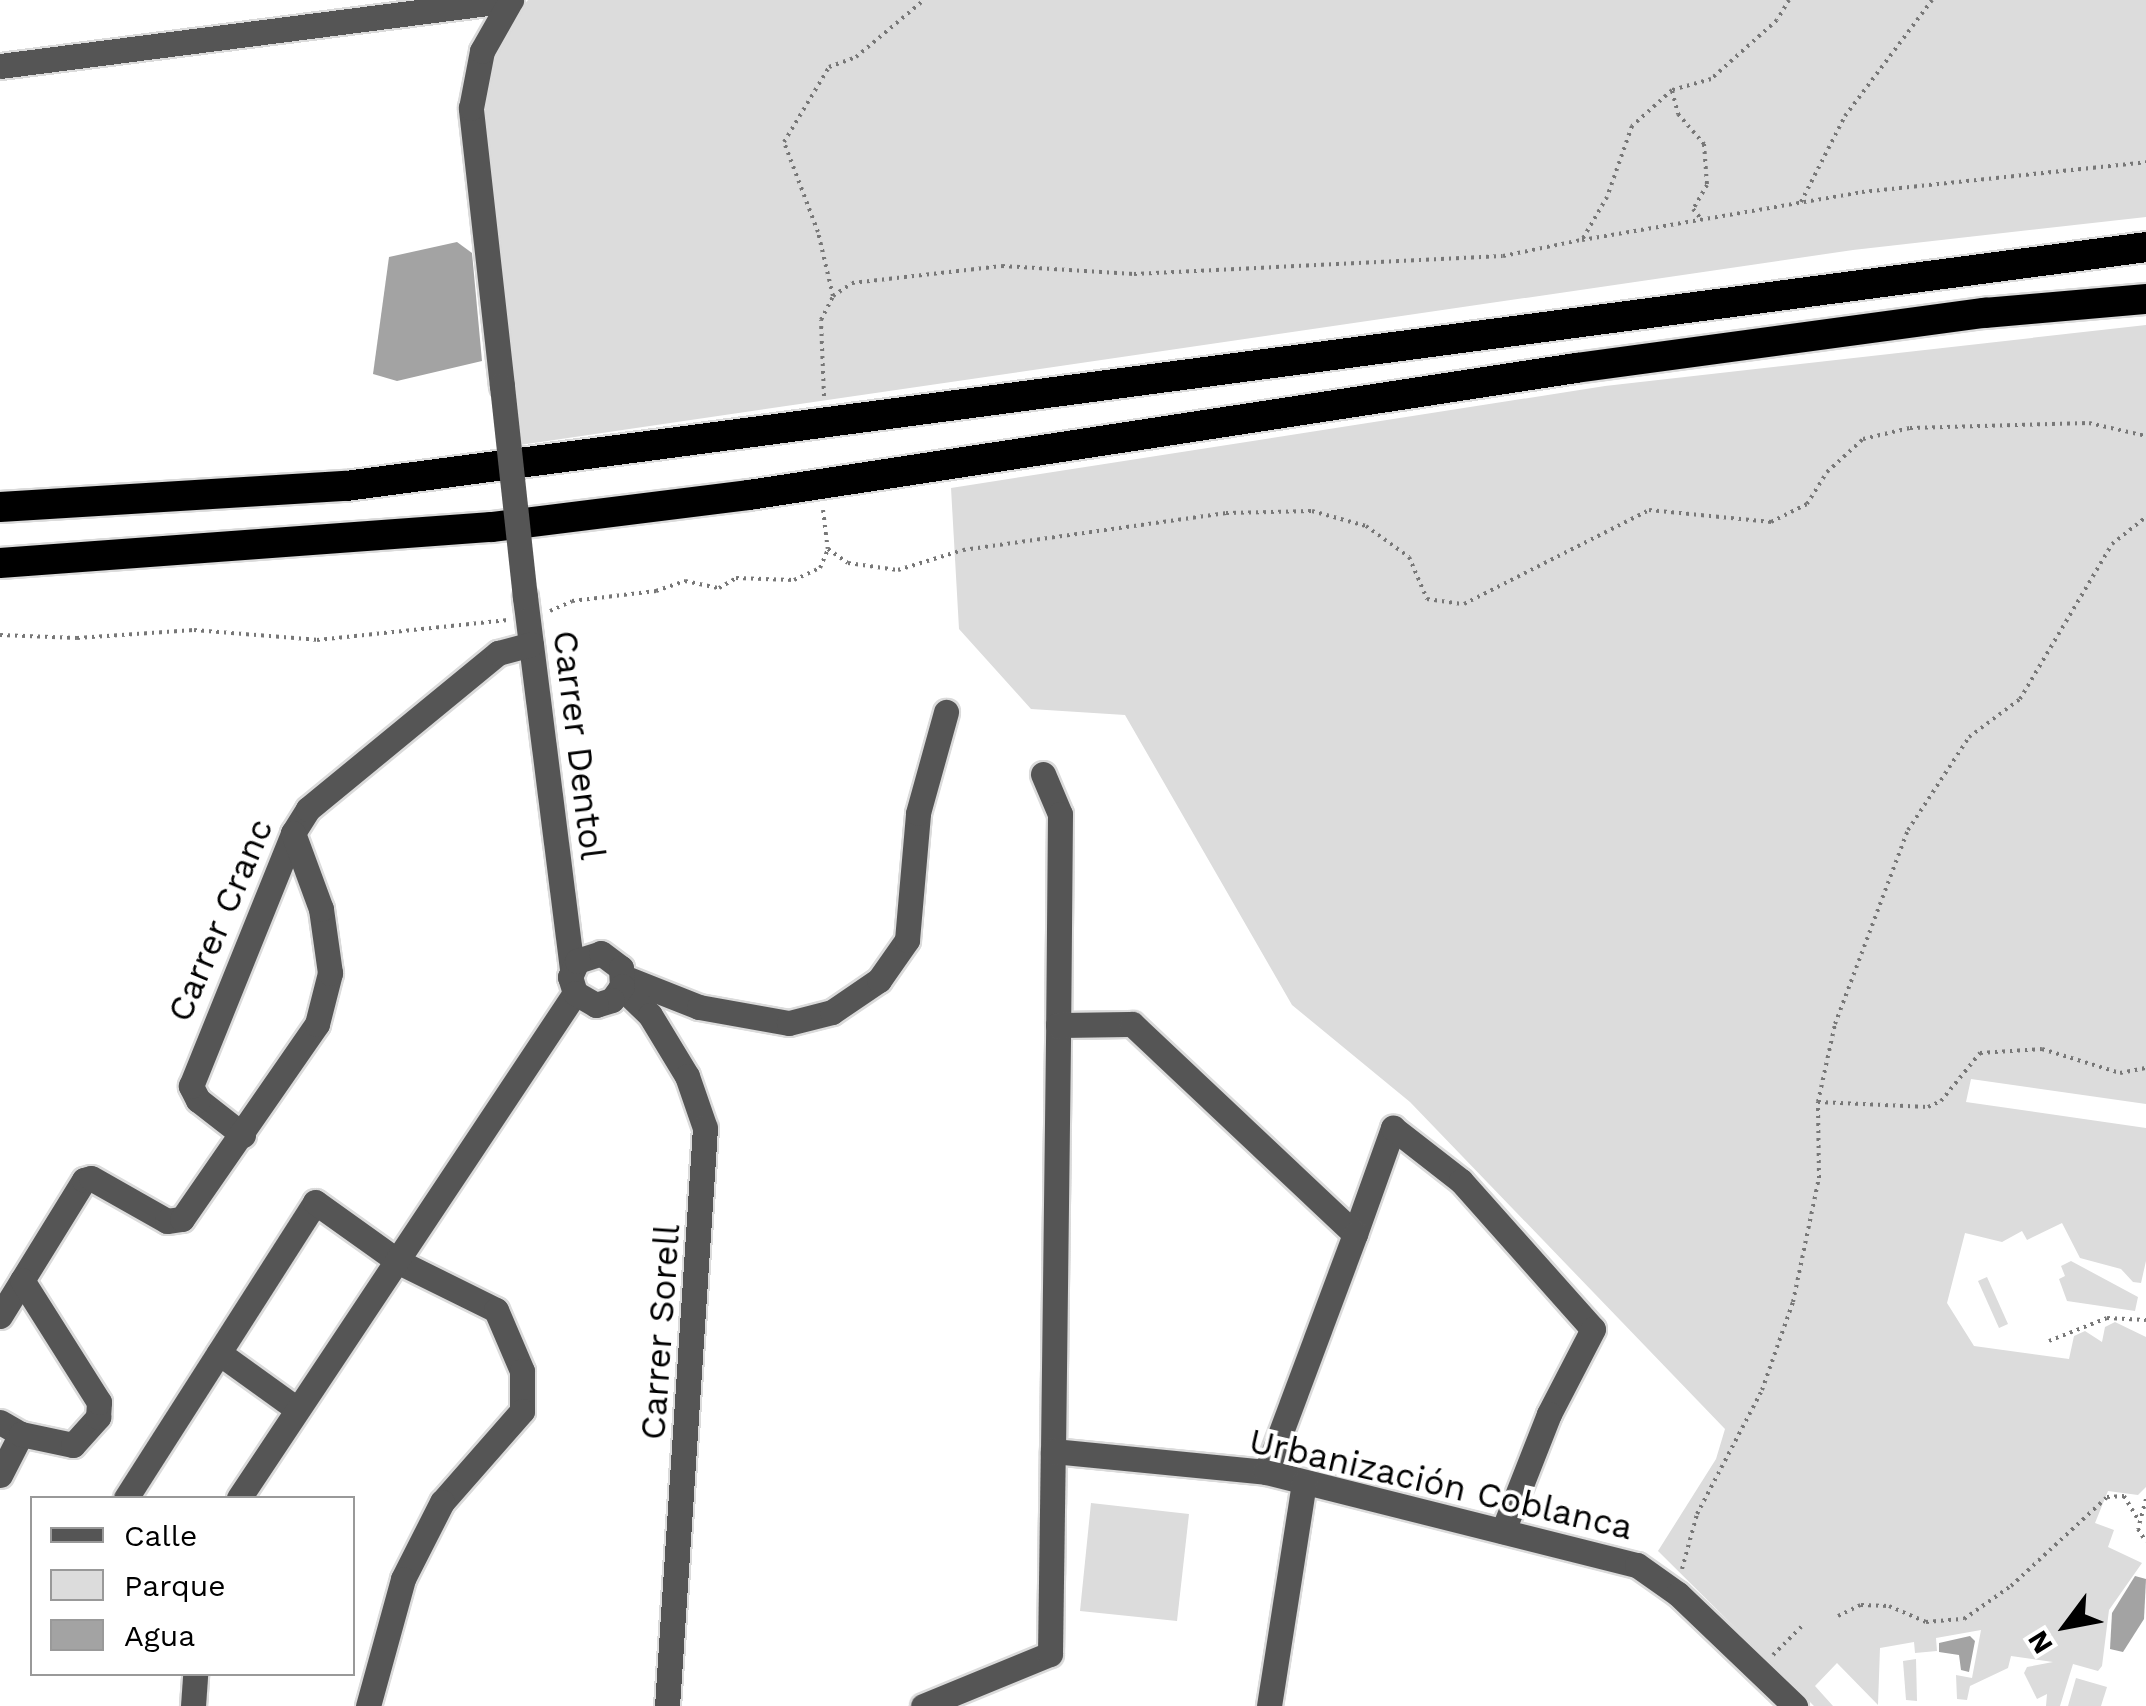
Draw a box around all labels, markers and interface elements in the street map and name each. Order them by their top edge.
street label: Carrer Dentol [544,628,614,862]
street label: Carrer Cranc [158,812,282,1028]
street label: Carrer Sorell [631,1222,689,1442]
street label: Urbanización Coblanca [1245,1419,1637,1549]
legend [30,1496,355,1676]
text: Calle [124,1518,197,1553]
text: Parque [124,1568,226,1603]
north arrow [2016,1576,2116,1676]
text: Agua [124,1618,195,1653]
text: N [2021,1625,2060,1660]

